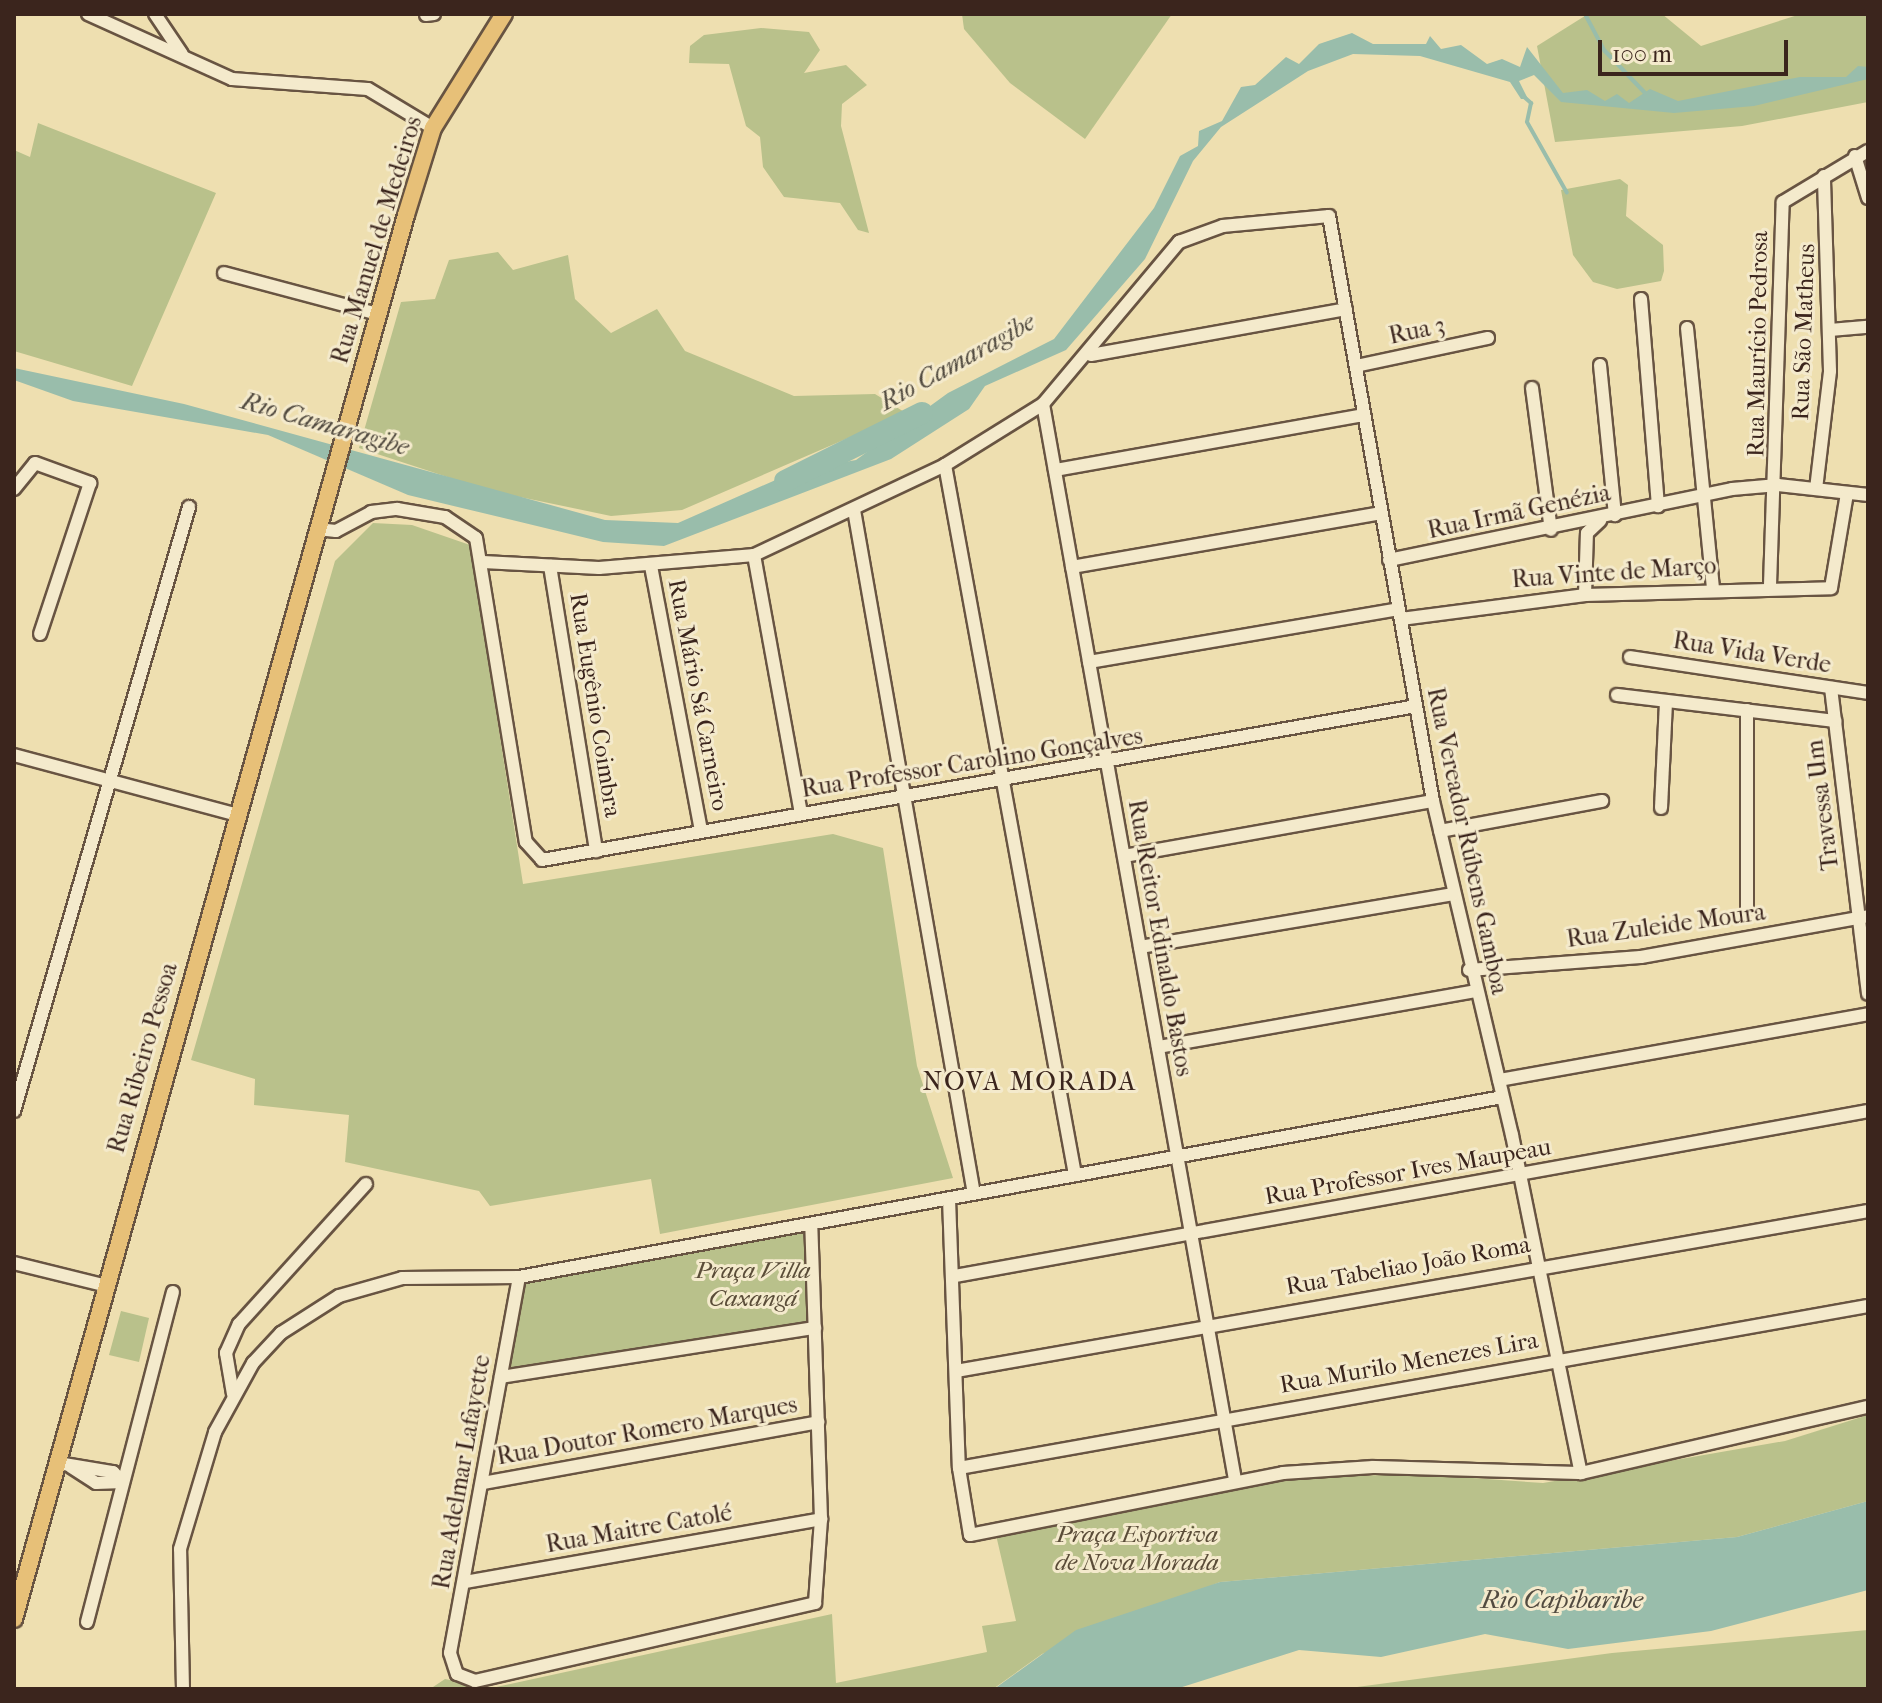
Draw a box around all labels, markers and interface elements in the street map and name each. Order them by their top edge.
scale bar [1602,24,1792,74]
text: 100 m [1612,40,1672,68]
street label: Rua Manuel de Medeiros [326,113,428,367]
street label: Rua Maurício Pedrosa [1742,231,1774,457]
street label: Rua São Matheus [1787,243,1821,421]
water label: Rio Camaragibe [874,306,1040,418]
street label: Rua 3 [1386,311,1448,351]
water label: Rio Camaragibe [238,385,412,463]
street label: Rua Irmã Genézia [1425,479,1613,545]
street label: Rua Vinte de Março [1511,551,1717,595]
street label: Rua Mário Sá Carneiro [661,577,735,813]
street label: Rua Eugênio Coimbra [563,591,627,819]
street label: Rua Vida Verde [1671,626,1833,680]
street label: Rua Vereador Rúbens Gamboa [1420,685,1514,997]
street label: Rua Professor Carolino Gonçalves [799,722,1145,804]
street label: Travessa Um [1801,738,1845,872]
street label: Rua Reitor Edinaldo Bastos [1121,797,1199,1079]
street label: Rua Zuleide Moura [1565,898,1767,954]
street label: Rua Ribeiro Pessoa [102,959,184,1157]
district label: NOVA MORADA [923,1066,1137,1098]
street label: Rua Professor Ives Maupeau [1263,1133,1553,1211]
street label: Rua Tabeliao João Roma [1283,1230,1533,1302]
park label: Praça Villa Caxangá [695,1257,811,1313]
street label: Rua Murilo Menezes Lira [1278,1326,1540,1400]
street label: Rua Adelmar Lafayette [427,1352,497,1592]
street label: Rua Doutor Romero Marques [495,1390,799,1472]
street label: Rua Maitre Catolé [544,1498,734,1560]
park label: Praça Esportiva de Nova Morada [1055,1521,1219,1577]
water label: Rio Capibaribe [1481,1584,1643,1616]

